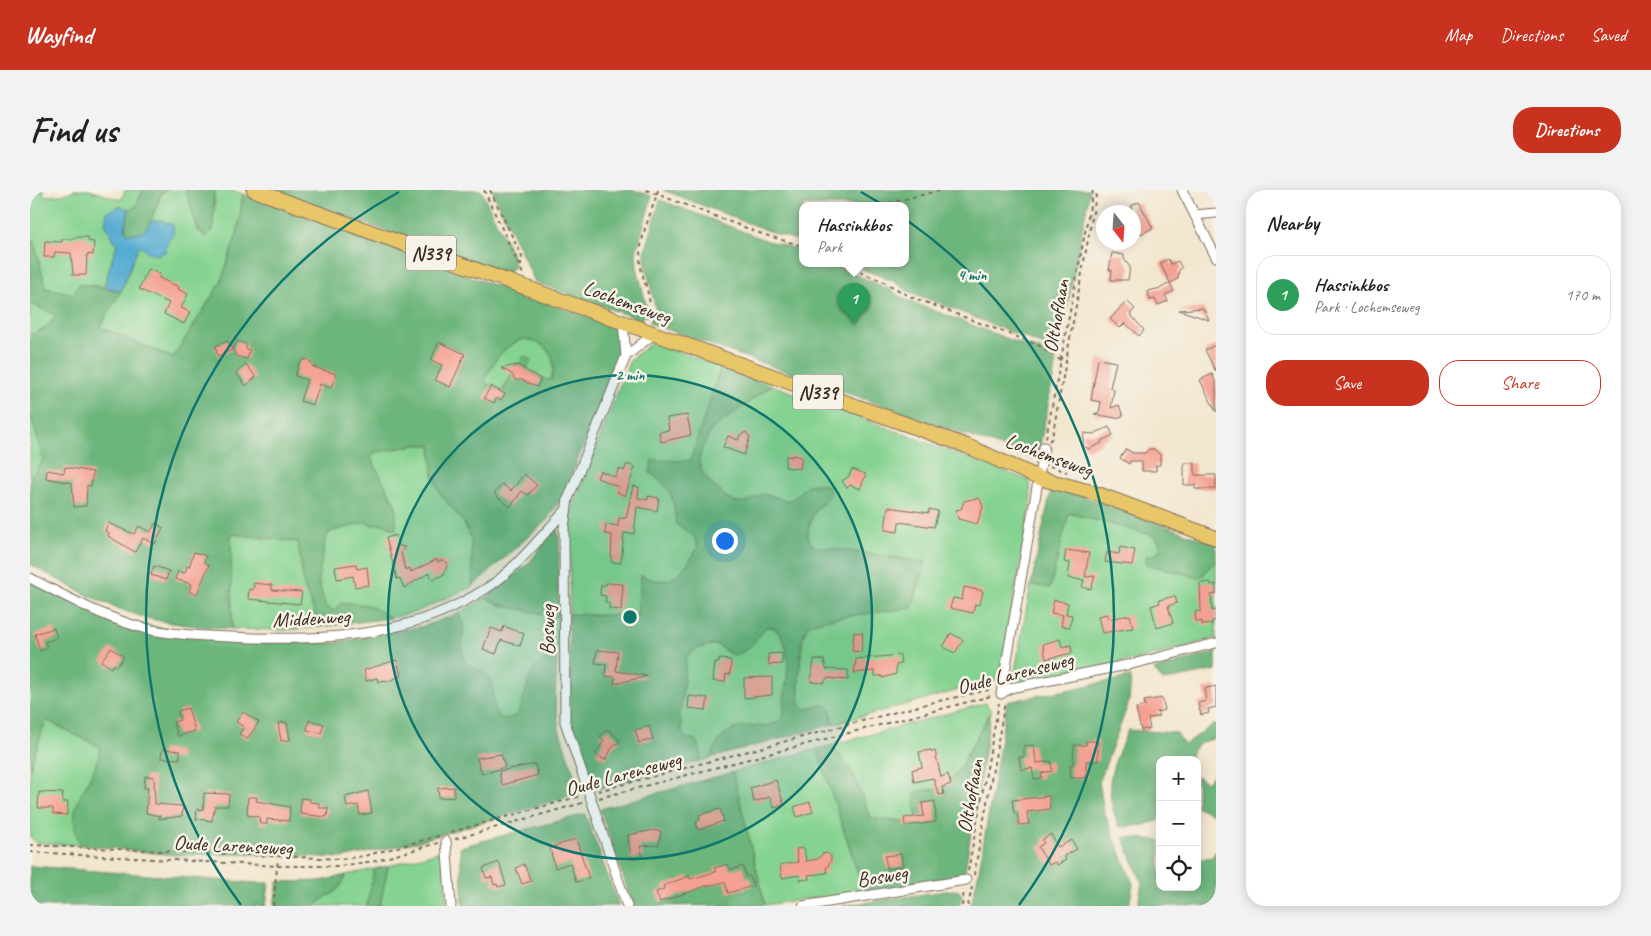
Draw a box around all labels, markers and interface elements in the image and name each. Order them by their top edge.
text: Wayfind [25,20,92,50]
text: Map [1445,24,1472,46]
text: Directions [1500,24,1563,46]
text: Saved [1591,24,1626,46]
button: Directions [1513,107,1621,153]
text: Find us [30,108,117,153]
popup [799,202,909,267]
north arrow [1096,205,1141,250]
text: Nearby [1266,210,1319,236]
text: Hassinkbos [817,213,891,237]
road number: N339 [406,236,456,270]
text: Park [817,237,842,257]
text: 4 min [958,266,987,285]
text: Hassinkbos [1314,273,1388,297]
street label: Lochemseweg [580,274,676,330]
street label: Olthoflaan [1037,277,1075,355]
pin: 1 [838,283,870,324]
text: 1 [1279,285,1287,305]
text: 170 m [1566,285,1600,305]
text: Park · Lochemseweg [1314,297,1420,317]
button: Save [1266,360,1429,406]
button: Share [1439,360,1601,406]
text: 2 min [616,366,645,385]
road number: N339 [793,374,843,410]
street label: Lochemseweg [1002,427,1098,483]
your location [712,528,738,554]
street label: Middenweg [272,603,352,633]
street label: Bosweg [534,603,560,655]
centre of rings [621,608,639,626]
street label: Oude Larenseweg [954,646,1077,700]
street label: Oude Larenseweg [562,746,685,802]
map controls [1156,756,1201,891]
button: + [1156,756,1201,801]
street label: Olthoflaan [951,757,989,835]
button: − [1156,801,1201,846]
street label: Oude Larenseweg [173,829,295,861]
button: locate [1156,846,1201,891]
street label: Bosweg [855,859,911,893]

